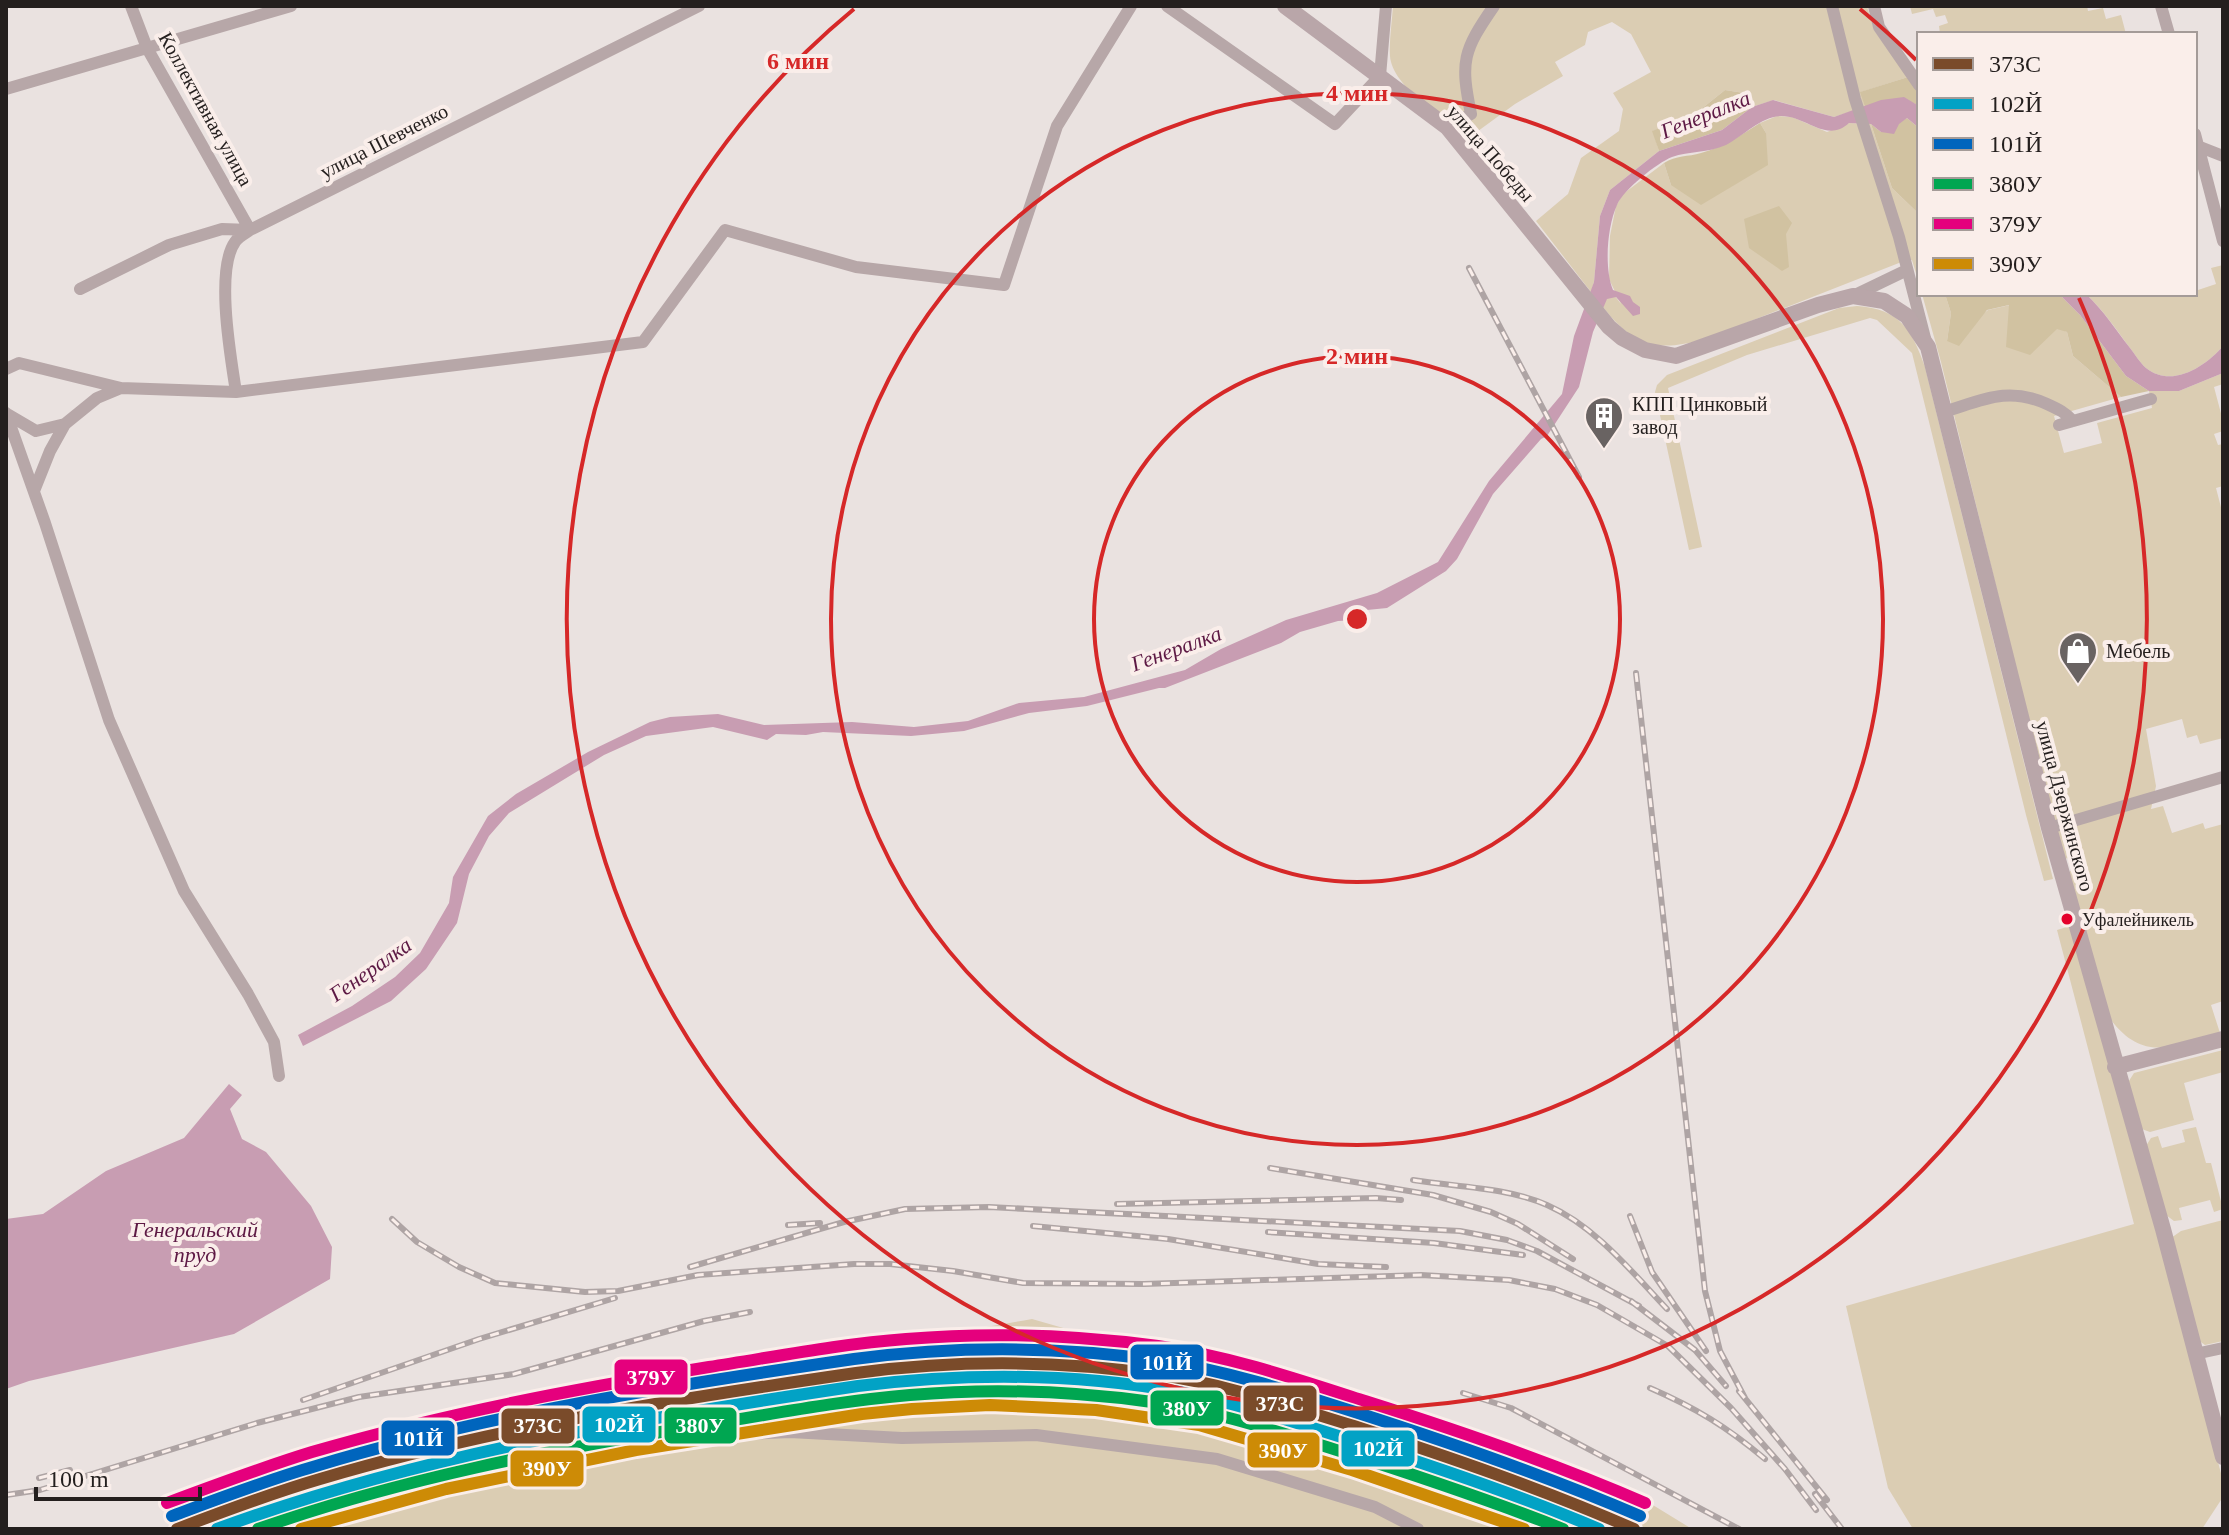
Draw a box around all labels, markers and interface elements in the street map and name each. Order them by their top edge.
street label: Коллективная улица [154,28,257,190]
legend [1917,32,2197,296]
text: 6 мин [767,48,829,74]
text: 373C [1989,51,2041,77]
text: 4 мин [1326,80,1388,106]
water label: Генералка [1656,85,1754,144]
text: 102Й [1989,91,2042,117]
street label: улица Шевченко [316,99,452,184]
street label: улица Победы [1442,100,1539,207]
text: 101Й [1989,131,2042,157]
text: 380У [1989,171,2042,197]
text: 379У [1989,211,2042,237]
text: 390У [1989,251,2042,277]
text: 2 мин [1326,343,1388,369]
place label: КПП Цинковый завод [1632,393,1768,439]
building icon: КПП Цинковый завод [1583,395,1625,450]
centre of rings [1343,605,1371,633]
water label: Генералка [1126,621,1225,677]
shop icon: Мебель [2057,630,2099,685]
place label: Мебель [2106,640,2170,662]
street label: улица Дзержинского [2031,718,2098,894]
place label: Уфалейникель [2082,910,2194,930]
marker: Уфалейникель [2059,911,2075,927]
water label: Генералка [324,932,416,1007]
water label: Генеральский пруд [131,1217,258,1267]
line badge: 101Й [1129,1343,1205,1381]
text: 101Й [1142,1350,1192,1375]
line badge: 379У [613,1358,689,1396]
text: 379У [626,1365,676,1390]
line badge: 373C [1242,1384,1318,1423]
line badge: 380У [1149,1389,1225,1427]
text: 373C [1256,1391,1304,1416]
text: 380У [1162,1396,1212,1421]
line badge: 102Й [581,1405,657,1444]
line badge: 380У [663,1406,738,1445]
line badge: 373C [500,1407,576,1445]
text: 102Й [594,1412,644,1437]
text: 373C [514,1413,562,1438]
text: 380У [675,1413,725,1438]
line badge: 101Й [380,1419,456,1457]
text: 101Й [393,1426,443,1451]
line badge: 102Й [1340,1429,1416,1468]
line badge: 390У [1246,1431,1321,1469]
text: 102Й [1353,1436,1403,1461]
text: 390У [1258,1438,1308,1463]
line badge: 390У [509,1449,585,1488]
scale bar [36,1451,200,1501]
text: 390У [522,1456,572,1481]
text: 100 m [48,1466,109,1492]

